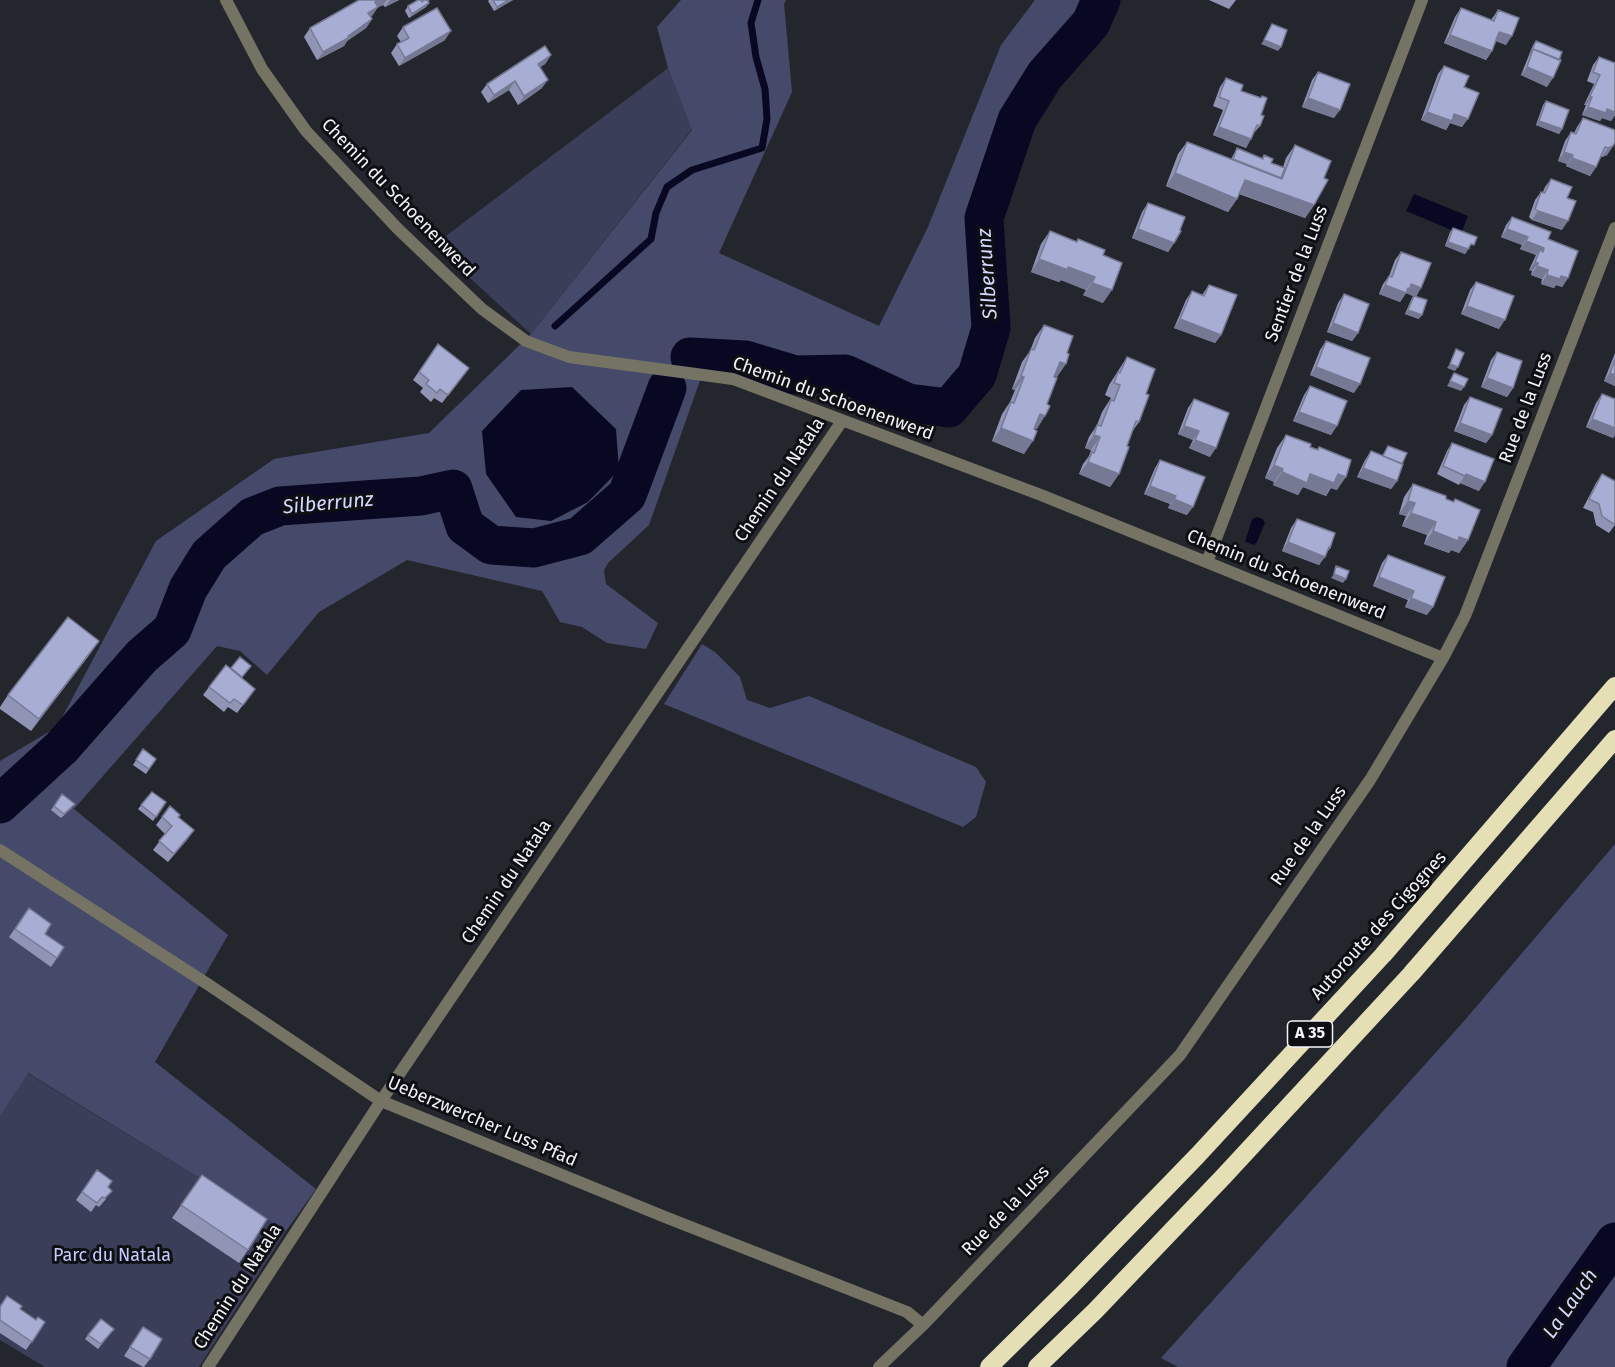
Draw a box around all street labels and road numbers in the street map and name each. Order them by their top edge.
street label: Chemin du Schoenenwerd [317,114,479,282]
street label: Sentier de la Luss [1261,203,1333,345]
street label: Rue de la Luss [1495,350,1557,466]
street label: Chemin du Schoenenwerd [730,353,936,445]
street label: Chemin du Natala [730,414,830,546]
street label: Chemin du Schoenenwerd [1184,525,1388,625]
street label: Rue de la Luss [1267,782,1351,890]
street label: Chemin du Natala [457,816,557,948]
street label: Autoroute des Cigognes [1307,847,1451,1005]
road number: A 35 [1288,1021,1332,1047]
street label: Ueberzwercher Luss Pfad [384,1072,580,1172]
street label: Rue de la Luss [958,1161,1054,1261]
street label: Chemin du Natala [189,1220,287,1354]

